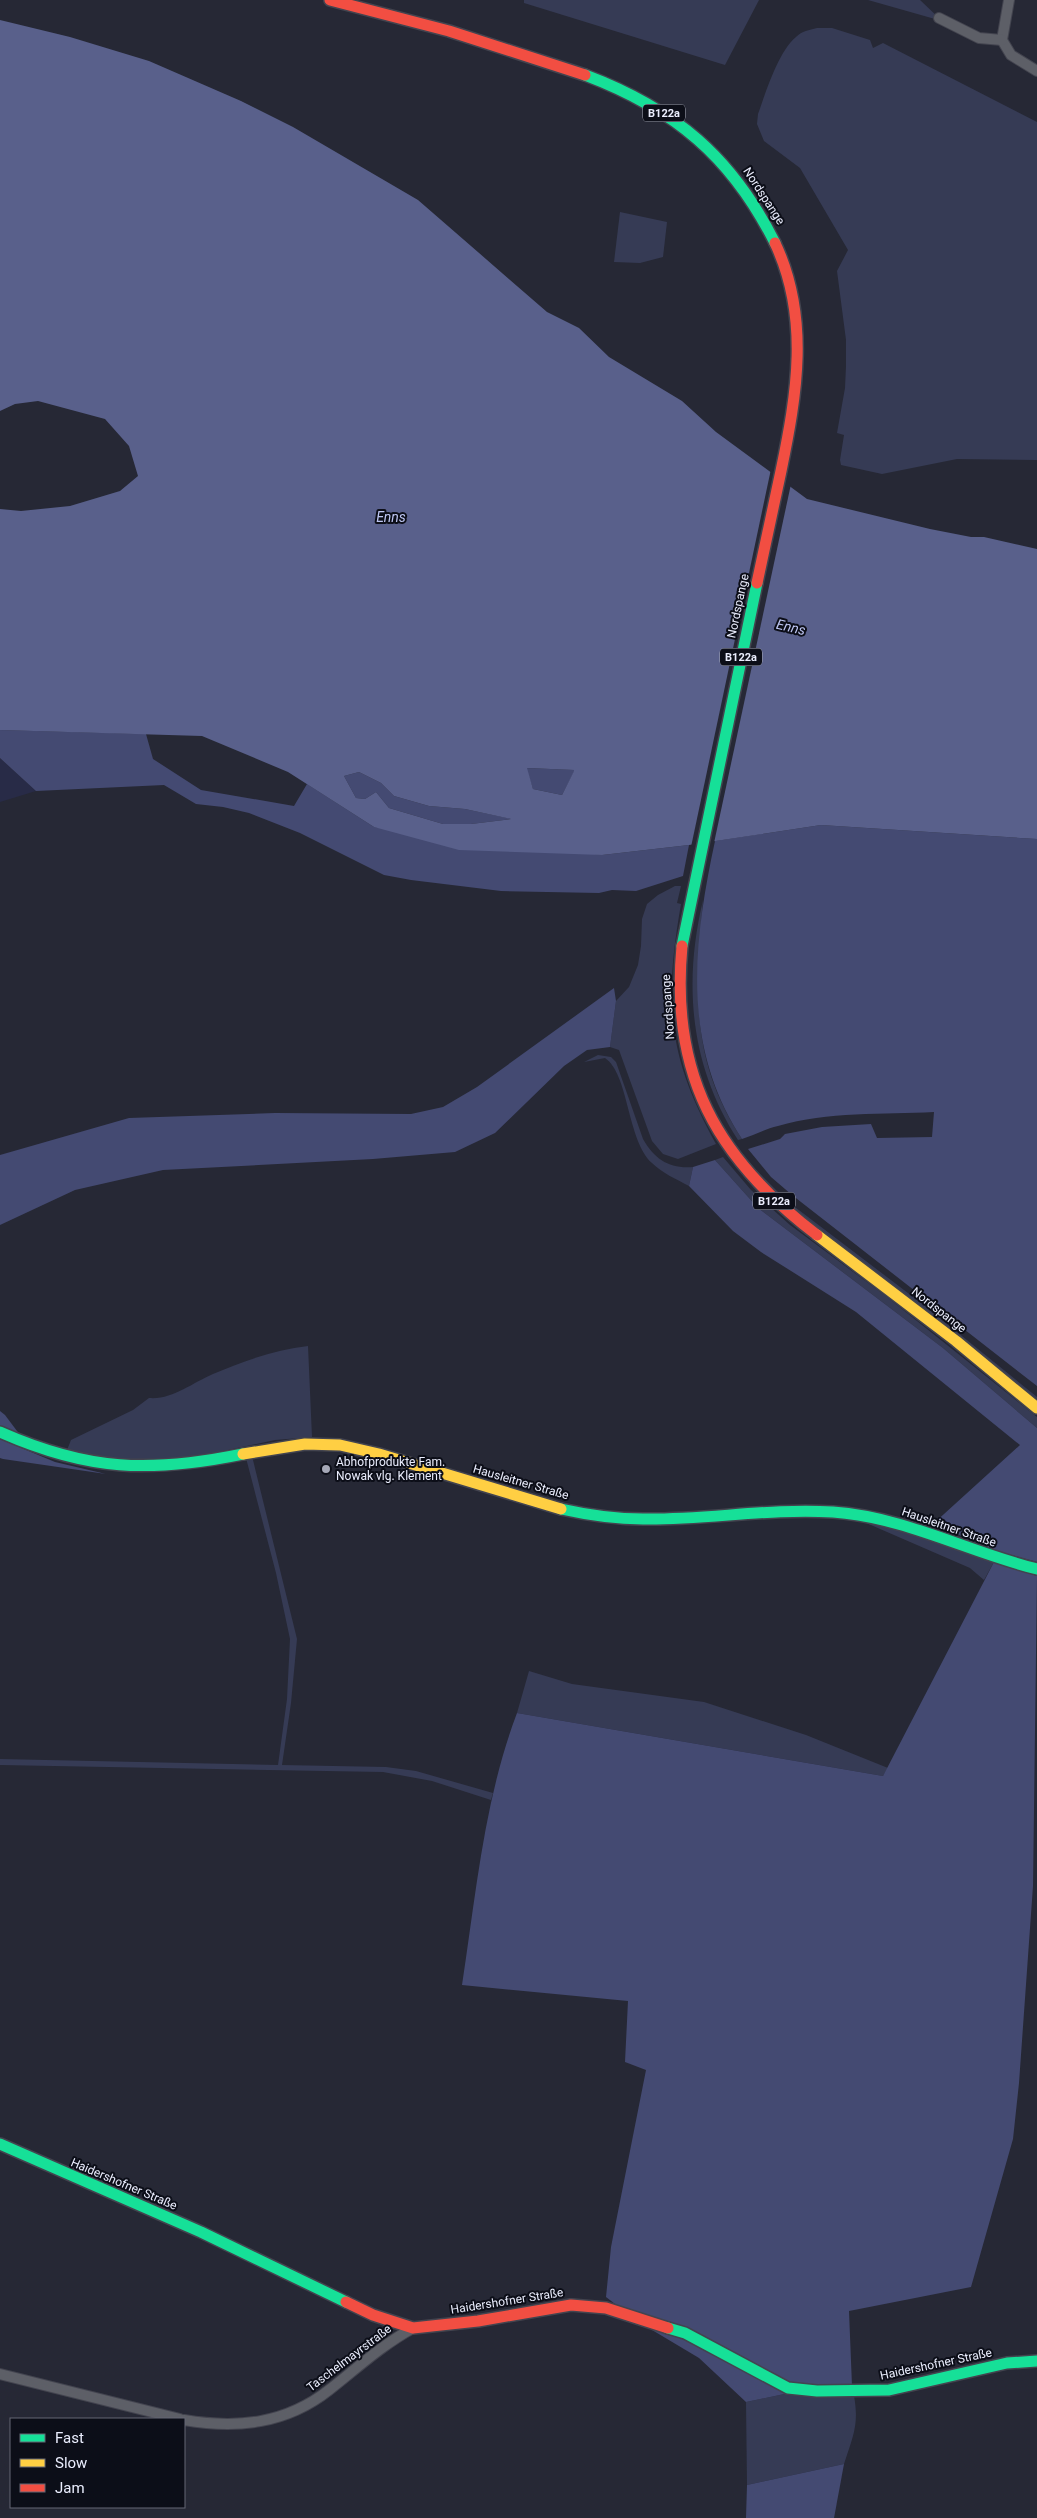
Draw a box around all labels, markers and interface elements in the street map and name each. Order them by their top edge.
road number: B122a [643,105,685,122]
street label: Nordspange [740,165,788,227]
water label: Enns [376,509,406,525]
street label: Nordspange [724,573,752,639]
water label: Enns [775,616,807,638]
road number: B122a [720,649,762,666]
street label: Nordspange [659,974,677,1040]
road number: B122a [753,1192,795,1210]
street label: Nordspange [909,1284,969,1336]
place label: Abhofprodukte Fam. Nowak vlg. Klement [336,1455,445,1483]
street label: Hausleitner Straße [472,1462,570,1502]
marker: Abhofprodukte Fam. Nowak vlg. Klement [320,1463,332,1475]
street label: Hausleitner Straße [900,1504,998,1550]
street label: Haidershofner Straße [69,2155,179,2213]
street label: Haidershofner Straße [450,2285,564,2317]
street label: Taschelmayrstraße [304,2322,394,2394]
street label: Haidershofner Straße [879,2345,993,2383]
legend [10,2418,185,2508]
text: Fast [55,2429,84,2447]
text: Slow [55,2454,87,2472]
text: Jam [55,2479,85,2497]

